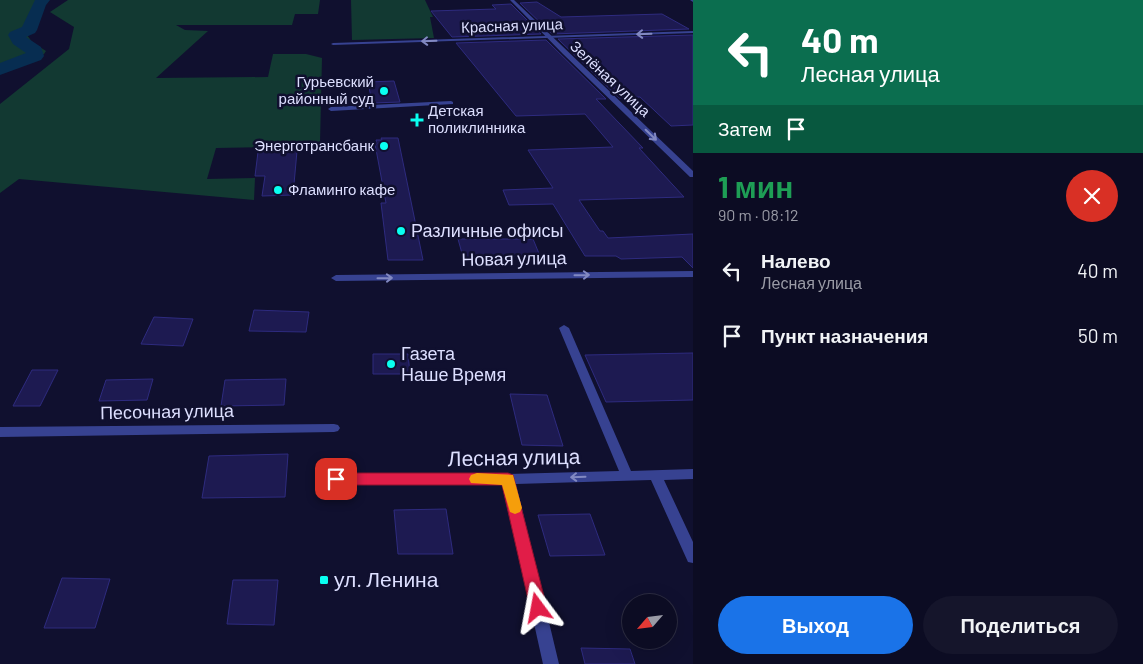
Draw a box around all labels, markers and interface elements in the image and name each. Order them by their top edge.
street label: Красная улица [461,14,564,36]
text: 40 m [801,18,878,60]
icon: left [718,20,783,85]
one-way arrow [637,29,653,38]
one-way arrow [422,37,438,46]
street label: Зелёная улица [567,37,655,120]
text: Лесная улица [801,60,940,86]
place label: Гурьевский районный суд [279,72,374,107]
marker: Гурьевский районный суд [378,85,390,97]
place label: Детская поликлинника [428,101,526,136]
marker: Детская поликлинника [410,113,424,127]
icon: arrive [782,115,810,143]
text: Затем [718,117,772,140]
one-way arrow [645,129,657,141]
place label: Энерготрансбанк [254,136,374,154]
marker: Энерготрансбанк [378,140,390,152]
text: 1 мин [718,168,793,204]
button: close [1066,170,1118,222]
place label: Фламинго кафе [288,180,395,198]
marker: Фламинго кафе [272,184,284,196]
text: 90 m · 08:12 [718,205,799,224]
place label: Различные офисы [411,219,564,241]
marker: Различные офисы [395,225,407,237]
street label: Новая улица [461,246,568,270]
text: Налево [761,249,831,272]
icon: left [718,257,746,285]
text: 40 m [1077,259,1118,282]
one-way arrow [574,270,590,279]
one-way arrow [376,273,392,283]
text: Лесная улица [761,273,862,292]
icon: arrive [718,322,746,350]
text: Пункт назначения [761,324,928,347]
text: 50 m [1078,324,1118,347]
place label: Газета Наше Время [401,342,506,385]
marker: Газета Наше Время [385,358,397,370]
street label: Песочная улица [100,399,235,423]
street label: Лесная улица [447,443,581,470]
pin [315,458,357,500]
icon: arrive [322,465,350,493]
one-way arrow [571,472,587,482]
place label: ул. Ленина [334,566,439,591]
marker: ул. Ленина [318,574,330,586]
position arrow [511,581,563,633]
north arrow [622,594,678,649]
map controls [622,594,677,649]
button: Выход [718,596,913,654]
button: Поделиться [923,596,1118,654]

